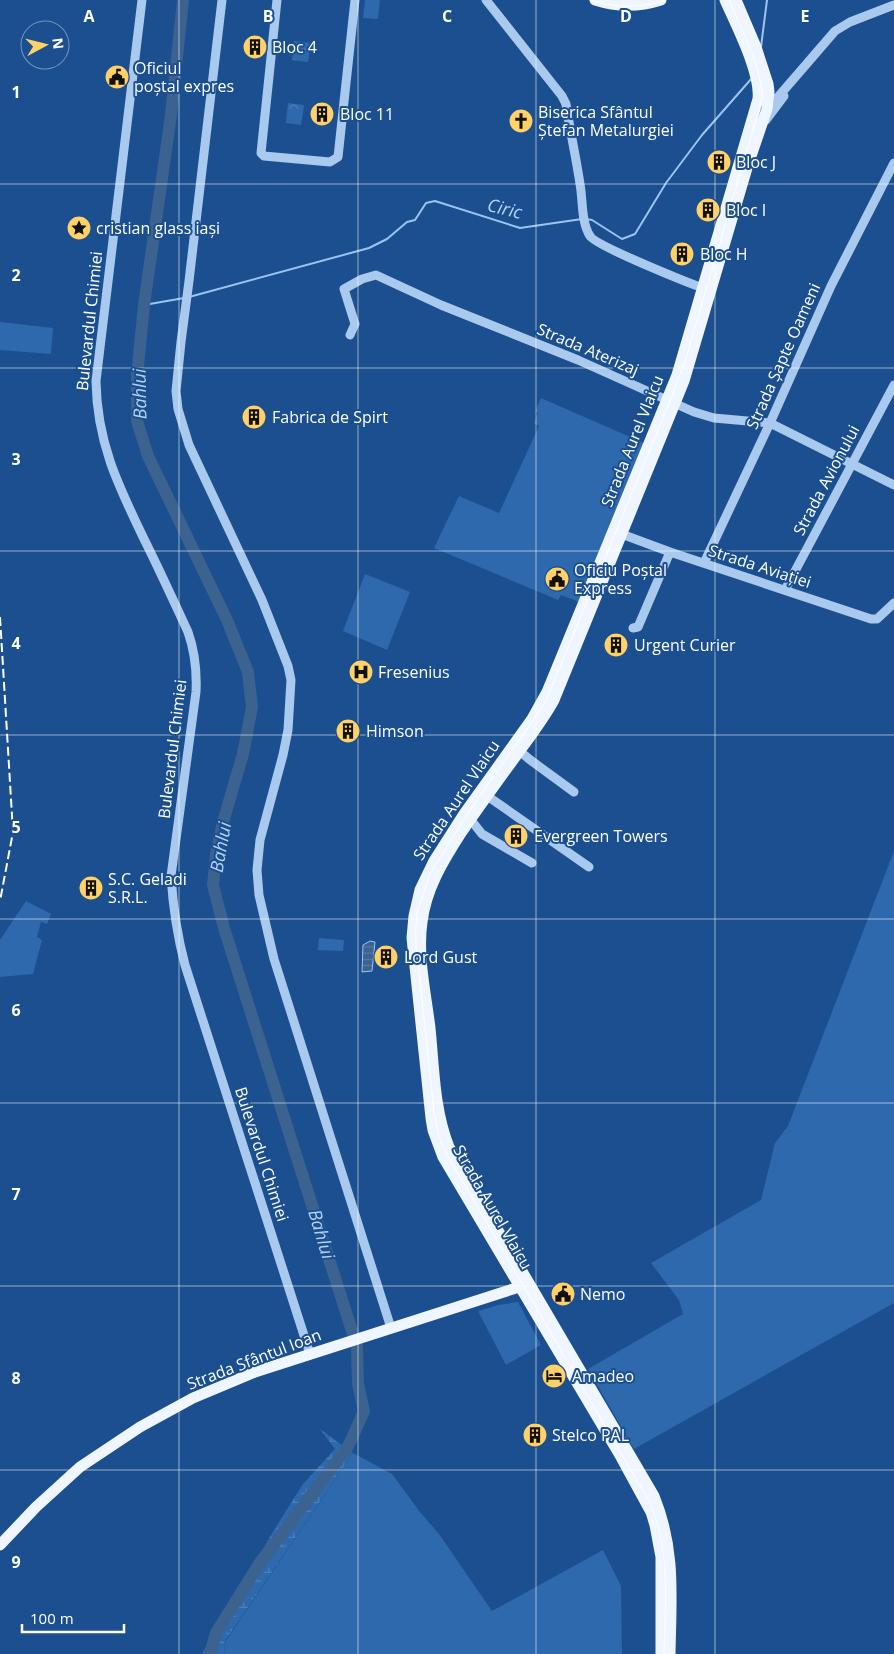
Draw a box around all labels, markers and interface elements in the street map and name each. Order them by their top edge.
text: A [83,5,95,27]
text: B [263,5,273,27]
text: C [442,5,452,27]
text: D [620,5,632,27]
text: E [801,5,810,27]
north arrow [20,20,70,70]
building icon: Bloc 4 [242,34,268,60]
place label: Bloc 4 [272,36,317,58]
text: N [48,37,69,50]
place label: Oficiul poștal expres [134,57,234,97]
public building icon: Oficiul poștal expres [104,64,130,90]
text: 1 [11,81,21,103]
building icon: Bloc 11 [309,101,335,127]
place label: Biserica Sfântul Ștefan Metalurgiei [538,101,674,141]
place label: Bloc 11 [340,103,394,125]
church icon: Biserica Sfântul Ștefan Metalurgiei [508,108,534,134]
building icon: Bloc J [706,149,732,175]
place label: Bloc J [736,151,776,173]
water label: Ciric [485,192,526,224]
building icon: Bloc I [695,197,721,223]
place label: Bloc I [726,199,766,221]
place icon: cristian glass iași [66,215,92,241]
place label: cristian glass iași [96,217,220,239]
building icon: Bloc H [669,241,695,267]
place label: Bloc H [700,243,748,265]
street label: Bulevardul Chimiei [71,250,107,392]
text: 2 [11,264,21,286]
street label: Strada Șapte Oameni [741,279,825,433]
street label: Strada Aterizaj [534,318,642,380]
water label: Bahlui [127,368,151,420]
street label: Strada Aurel Vlaicu [596,372,668,510]
building icon: Fabrica de Spirt [241,404,267,430]
place label: Fabrica de Spirt [272,406,388,428]
street label: Strada Avionului [788,421,864,539]
text: 3 [11,448,21,470]
street label: Strada Aviației [706,539,814,593]
place label: Oficiu Poștal Express [574,559,667,599]
public building icon: Oficiu Poștal Express [544,566,570,592]
text: 4 [11,632,21,654]
building icon: Urgent Curier [603,632,629,658]
place label: Urgent Curier [634,634,736,656]
hospital icon: Fresenius [348,659,374,685]
place label: Fresenius [378,661,450,683]
street label: Bulevardul Chimiei [153,678,191,820]
building icon: Himson [335,718,361,744]
place label: Himson [366,720,424,742]
street label: Strada Aurel Vlaicu [408,736,504,864]
text: 5 [11,816,21,838]
water label: Bahlui [204,819,236,874]
building icon: Evergreen Towers [503,823,529,849]
place label: Evergreen Towers [534,825,668,847]
place label: S.C. Geladi S.R.L. [108,868,187,908]
building icon: S.C. Geladi S.R.L. [78,875,104,901]
building icon: Lord Gust [373,944,399,970]
place label: Lord Gust [404,946,478,968]
text: 6 [11,999,21,1021]
street label: Bulevardul Chimiei [230,1084,294,1224]
street label: Strada Aurel Vlaicu [448,1141,538,1273]
text: 7 [11,1183,21,1205]
water label: Bahlui [303,1206,341,1262]
public building icon: Nemo [550,1281,576,1307]
place label: Nemo [580,1283,625,1305]
street label: Strada Sfântul Ioan [184,1323,324,1395]
hotel icon: Amadeo [541,1363,567,1389]
place label: Amadeo [572,1365,634,1387]
text: 8 [11,1367,21,1389]
building icon: Stelco PAL [522,1422,548,1448]
place label: Stelco PAL [552,1424,629,1446]
text: 9 [11,1551,21,1573]
scale bar [22,1602,125,1634]
text: 100 m [30,1608,74,1628]

